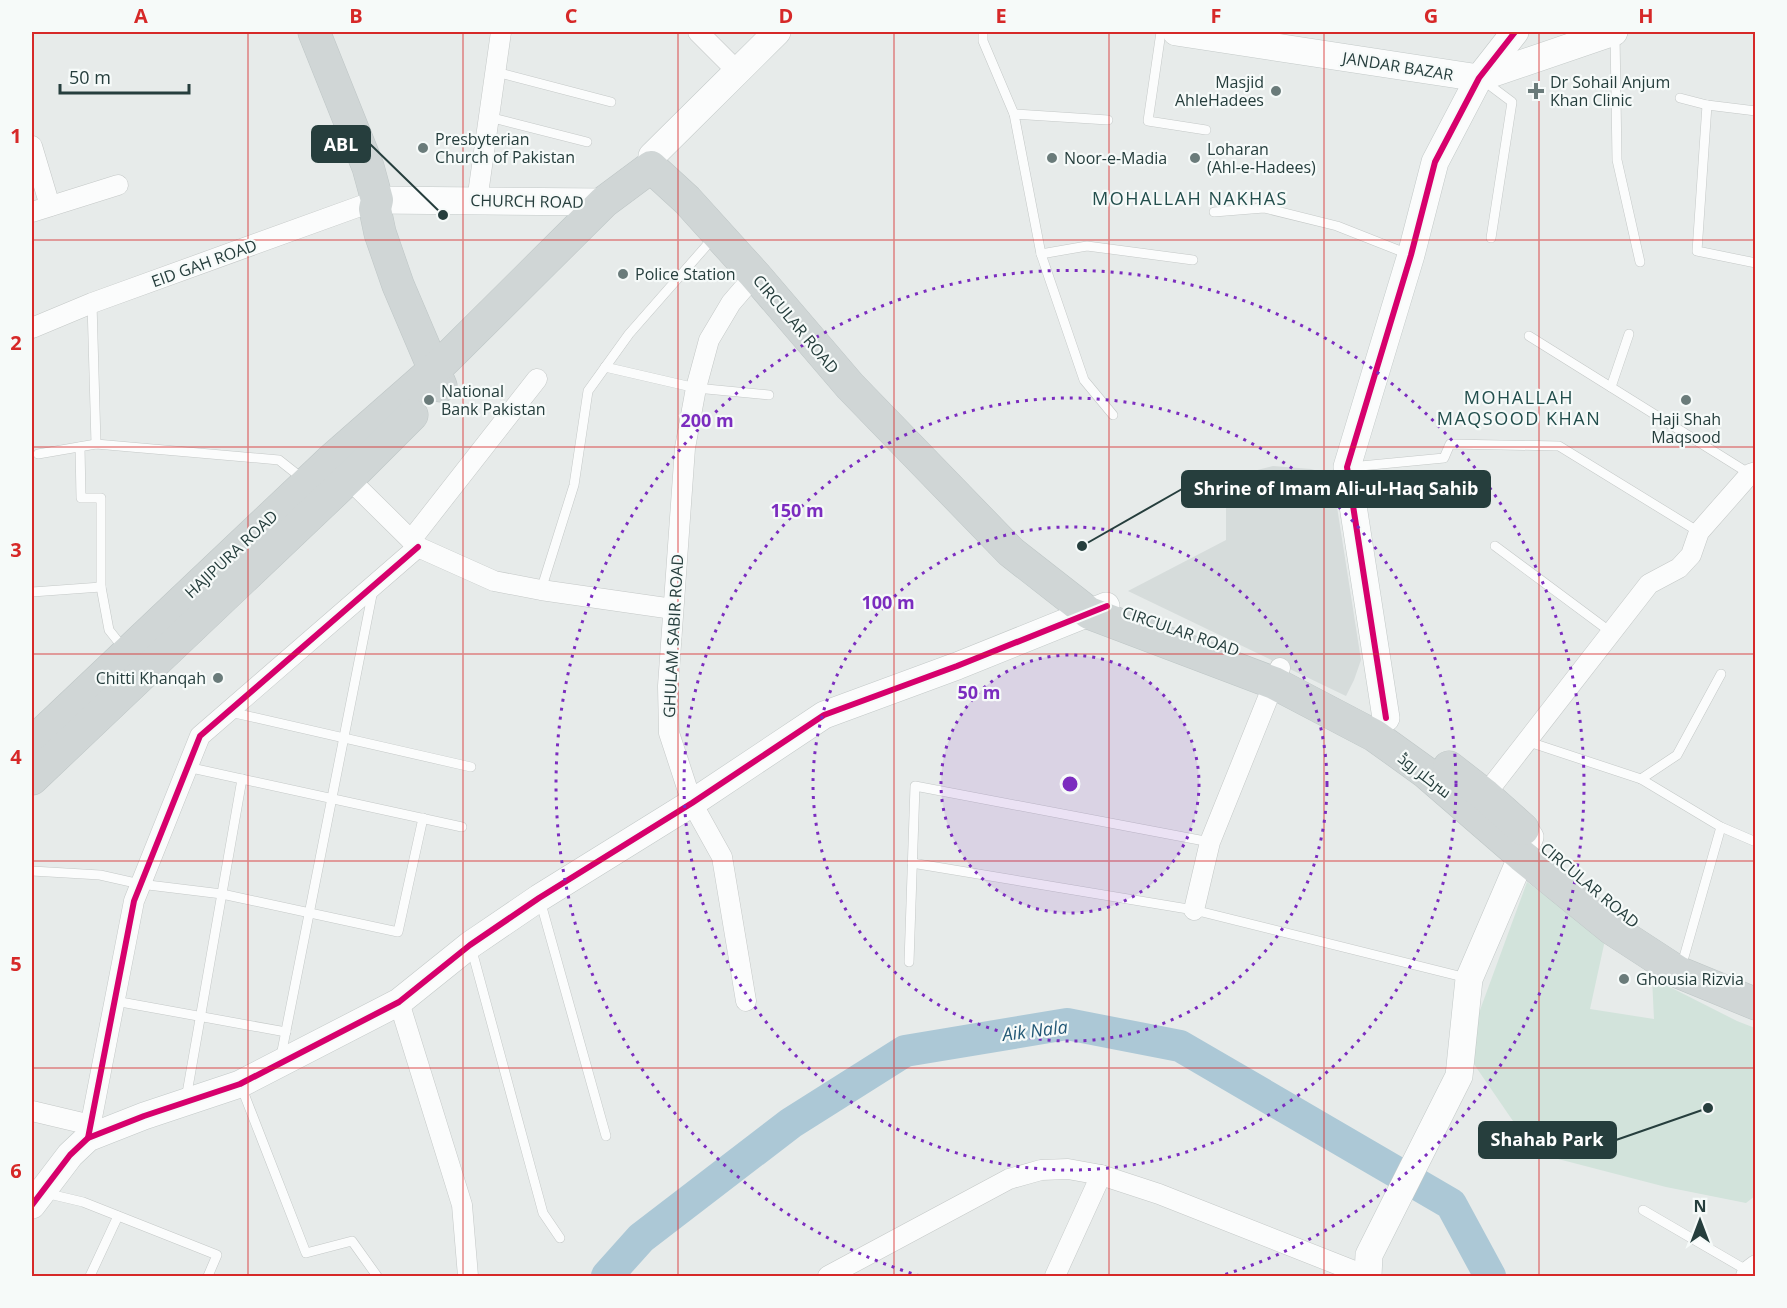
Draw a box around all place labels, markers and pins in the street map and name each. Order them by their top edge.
place label: Masjid AhleHadees [1175,71,1264,111]
place label: Dr Sohail Anjum Khan Clinic [1550,71,1670,111]
marker: Dr Sohail Anjum Khan Clinic [1527,82,1545,100]
marker: Masjid AhleHadees [1269,84,1283,98]
callout: ABL [312,126,370,162]
place label: Presbyterian Church of Pakistan [435,128,575,168]
place label: Loharan (Ahl-e-Hadees) [1207,138,1316,178]
marker: Presbyterian Church of Pakistan [416,141,430,155]
place label: Noor-e-Madia [1064,147,1167,169]
marker: Noor-e-Madia [1045,151,1059,165]
marker: Loharan (Ahl-e-Hadees) [1188,151,1202,165]
place label: Police Station [635,263,736,285]
marker: Police Station [616,267,630,281]
place label: National Bank Pakistan [441,380,546,420]
marker: National Bank Pakistan [422,393,436,407]
marker: Haji Shah Maqsood [1679,393,1693,407]
place label: Haji Shah Maqsood [1651,408,1721,448]
callout: Shrine of Imam Ali-ul-Haq Sahib [1182,471,1490,507]
place label: Chitti Khanqah [96,667,206,689]
marker: Chitti Khanqah [211,671,225,685]
centre of rings [1060,774,1080,794]
place label: Ghousia Rizvia [1636,968,1744,990]
marker: Ghousia Rizvia [1617,972,1631,986]
callout: Shahab Park [1479,1122,1616,1158]

